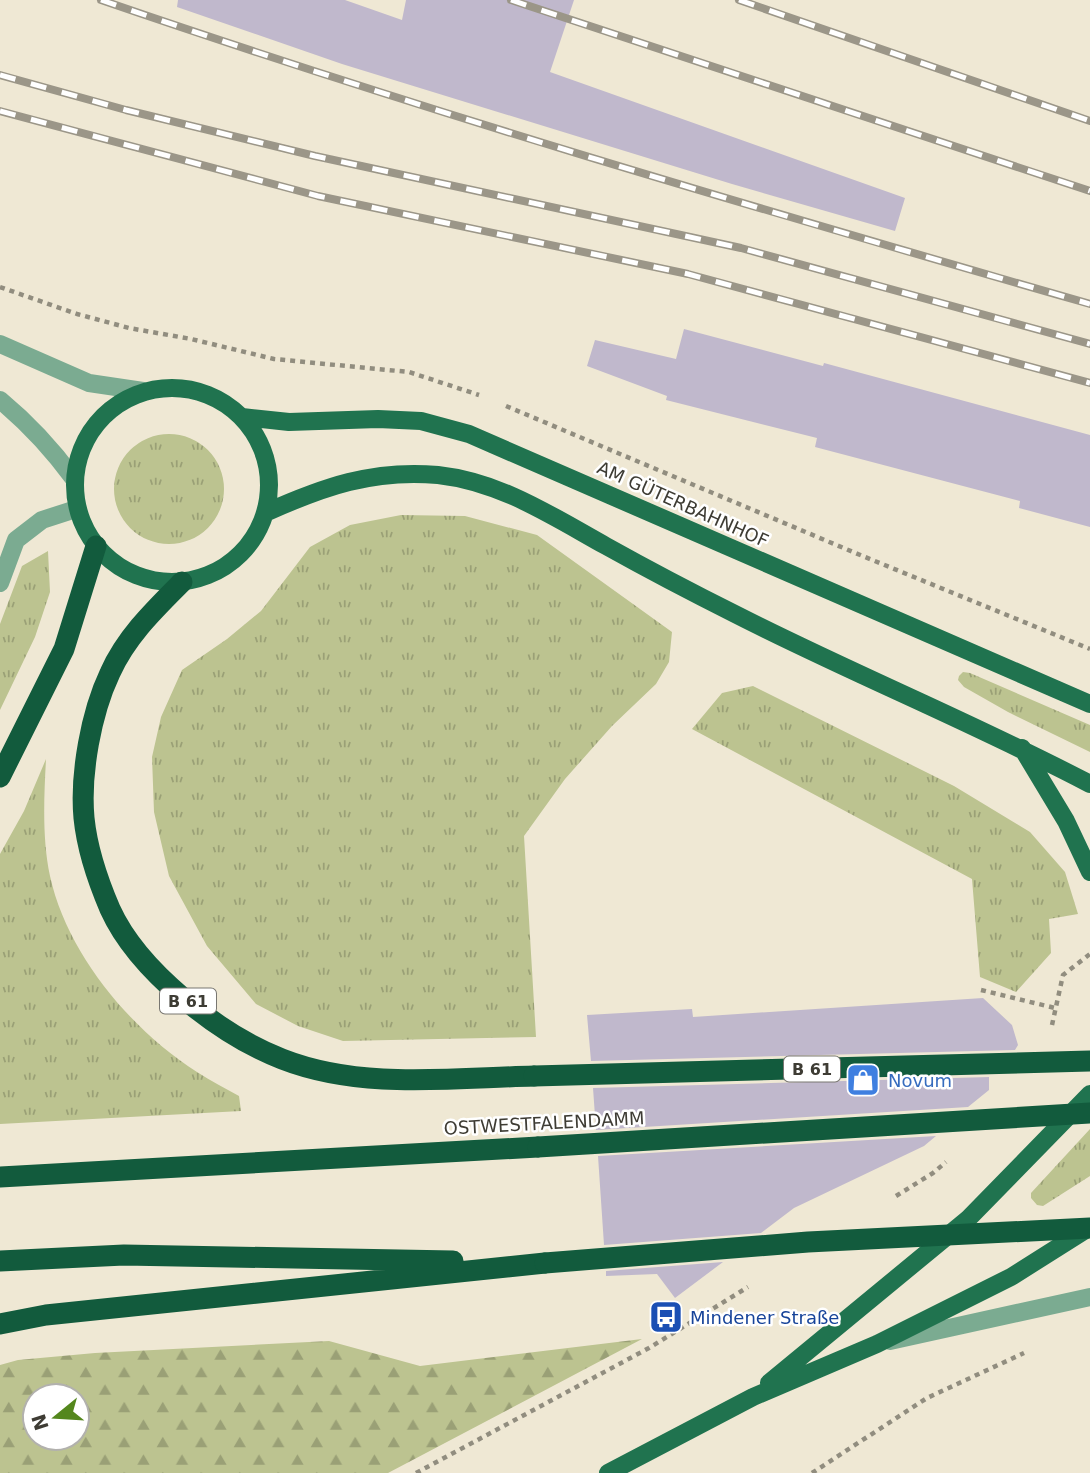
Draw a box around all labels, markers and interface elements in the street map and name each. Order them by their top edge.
street label: AM GÜTERBAHNHOF [594,457,772,551]
road number: B 61 [160,988,216,1014]
road number: B 61 [784,1056,840,1082]
shop icon: Novum [844,1061,882,1099]
place label: Novum [888,1070,952,1091]
street label: OSTWESTFALENDAMM [443,1107,645,1139]
bus stop icon: Mindener Straße [647,1298,685,1336]
place label: Mindener Straße [690,1307,839,1328]
north arrow [21,1382,91,1452]
text: N [27,1411,53,1433]

